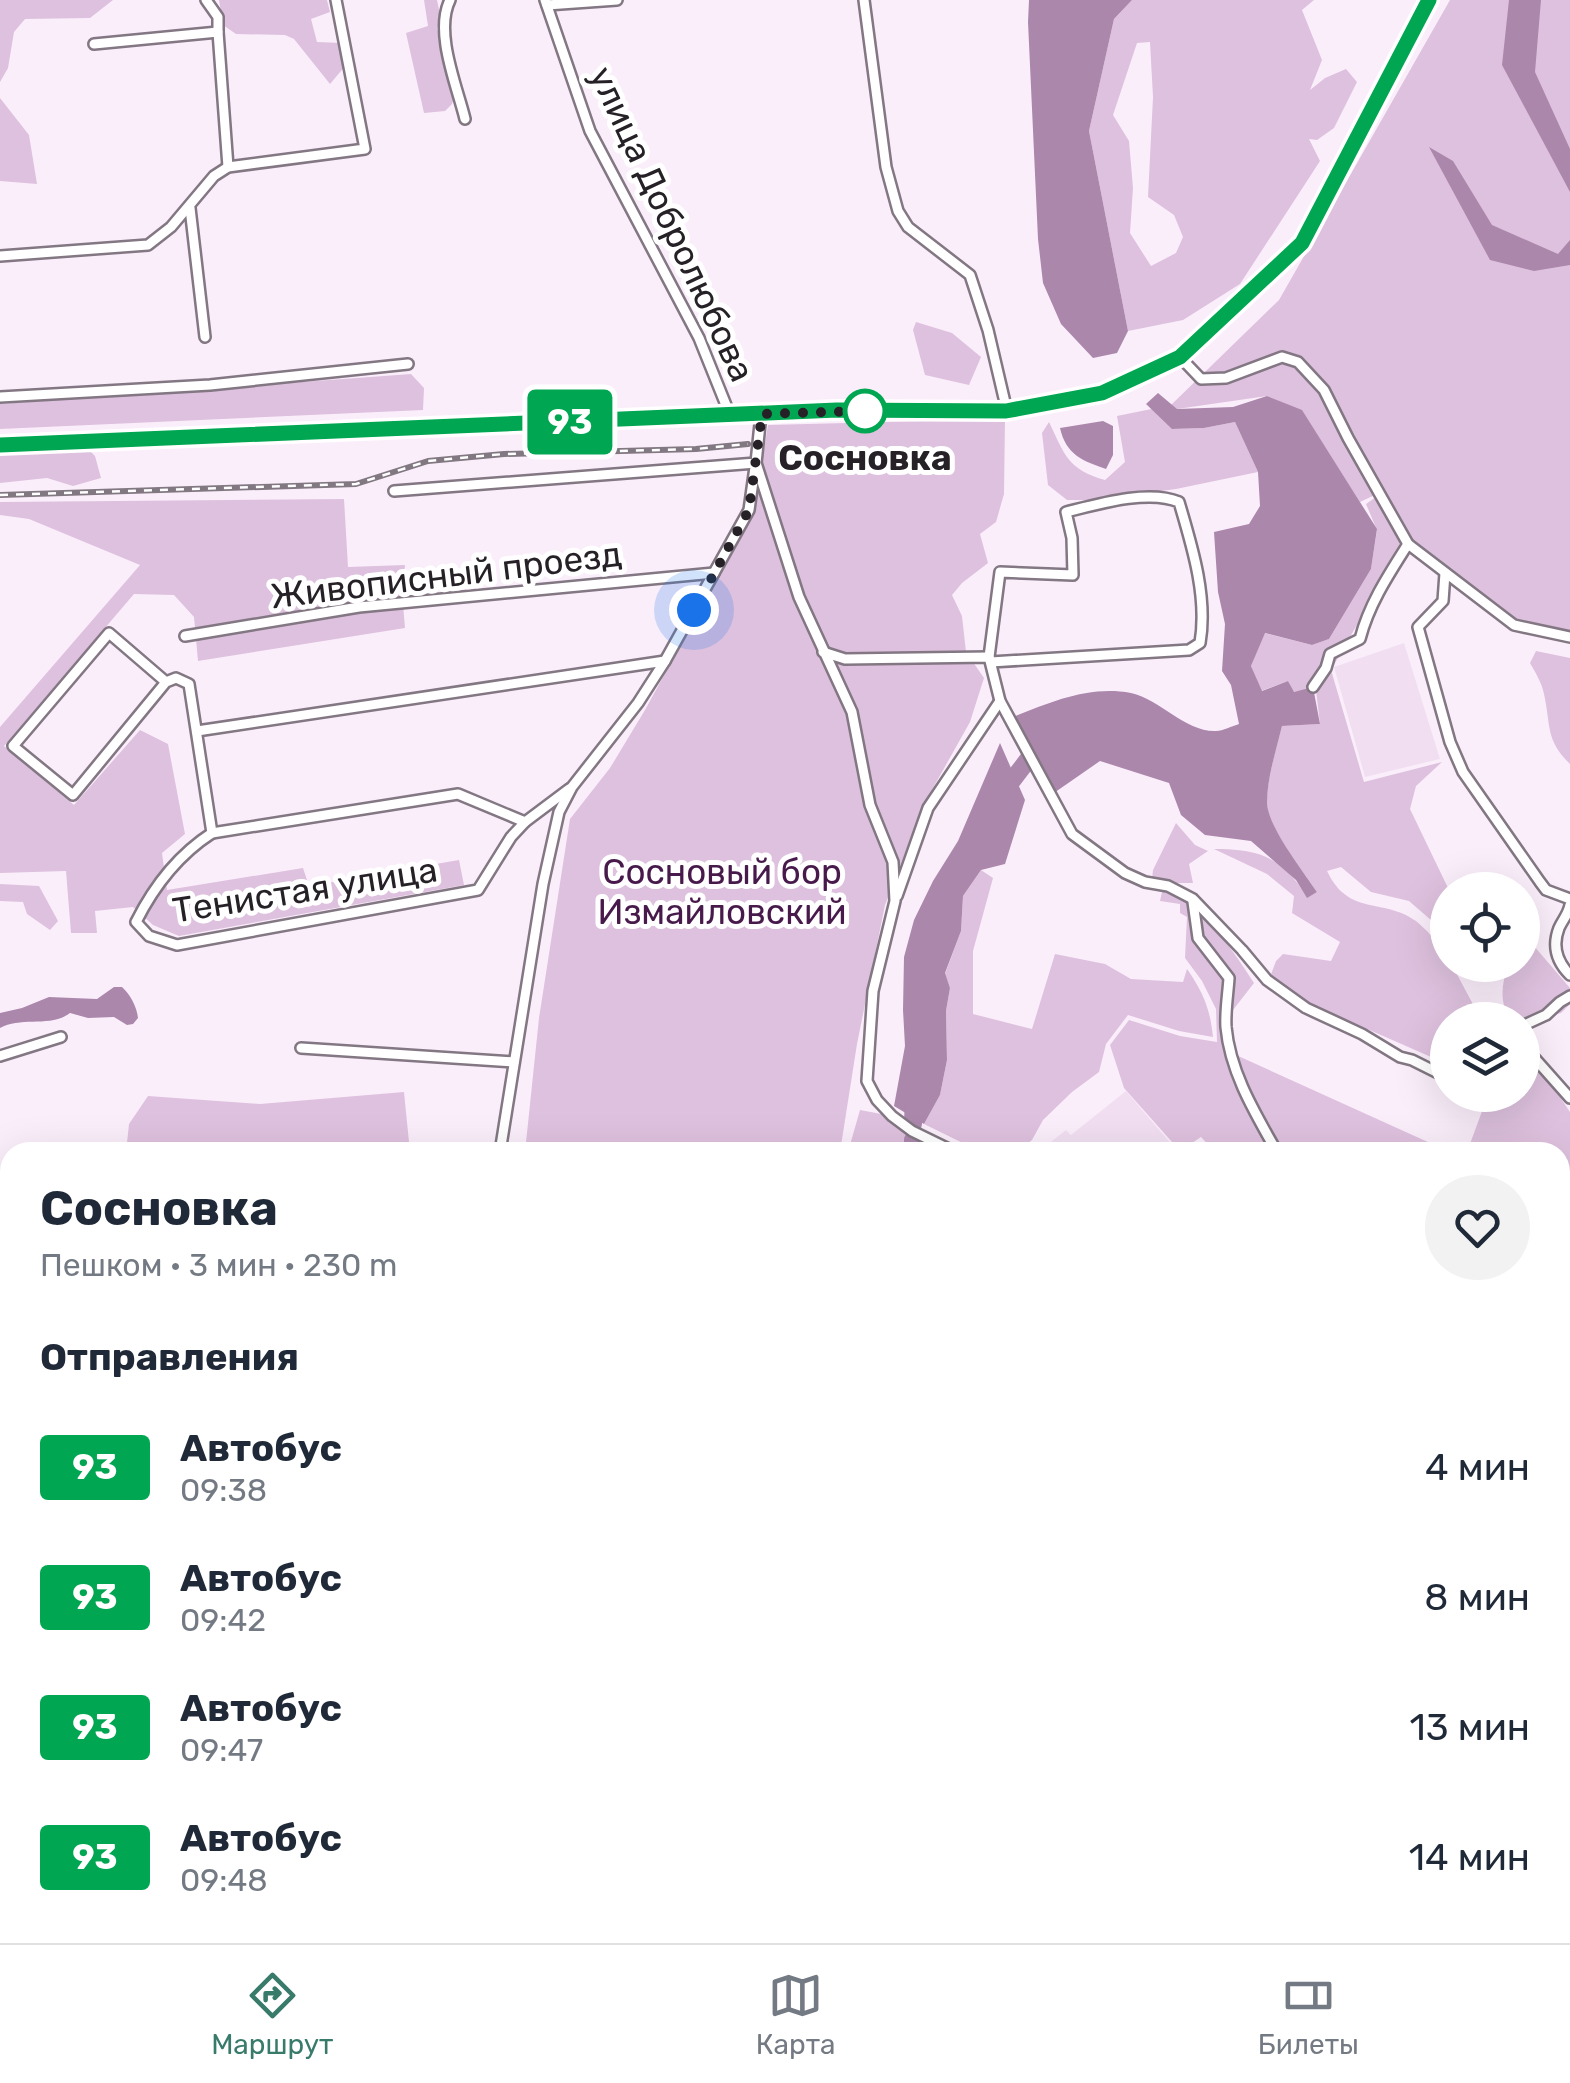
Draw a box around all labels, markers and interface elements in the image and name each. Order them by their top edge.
street label: улица Добролюбова [581,60,763,388]
line badge: 93 [525,390,615,454]
marker: Сосновка [844,390,886,432]
text: 93 [547,401,593,443]
place label: Сосновка [778,437,952,479]
street label: Живописный проезд [268,533,624,617]
your location [669,585,719,635]
street label: Тенистая улица [170,848,440,932]
park label: Сосновый бор Измайловский [597,851,847,933]
map controls [1430,872,1540,1112]
button: locate [1430,872,1540,982]
button: layers [1430,1002,1540,1112]
button: heart [1425,1175,1530,1280]
text: Сосновка [40,1180,278,1237]
text: Пешком · 3 мин · 230 m [40,1246,398,1284]
text: Отправления [40,1334,299,1380]
text: Автобус [180,1425,342,1471]
text: 4 мин [1425,1444,1530,1490]
text: 93 [72,1446,118,1488]
text: 09:38 [180,1471,267,1509]
text: Автобус [180,1555,342,1601]
text: 8 мин [1424,1574,1530,1620]
text: 93 [72,1576,118,1618]
text: 09:42 [180,1601,266,1639]
text: Автобус [180,1685,342,1731]
text: 13 мин [1409,1704,1530,1750]
text: 93 [72,1706,118,1748]
text: 09:47 [180,1731,263,1769]
text: Автобус [180,1815,342,1861]
text: 14 мин [1409,1834,1530,1880]
text: 93 [72,1836,118,1878]
text: 09:48 [180,1861,268,1899]
tab: Маршрут [211,1968,333,2061]
tab: Карта [756,1968,836,2061]
tab: Билеты [1258,1968,1359,2061]

